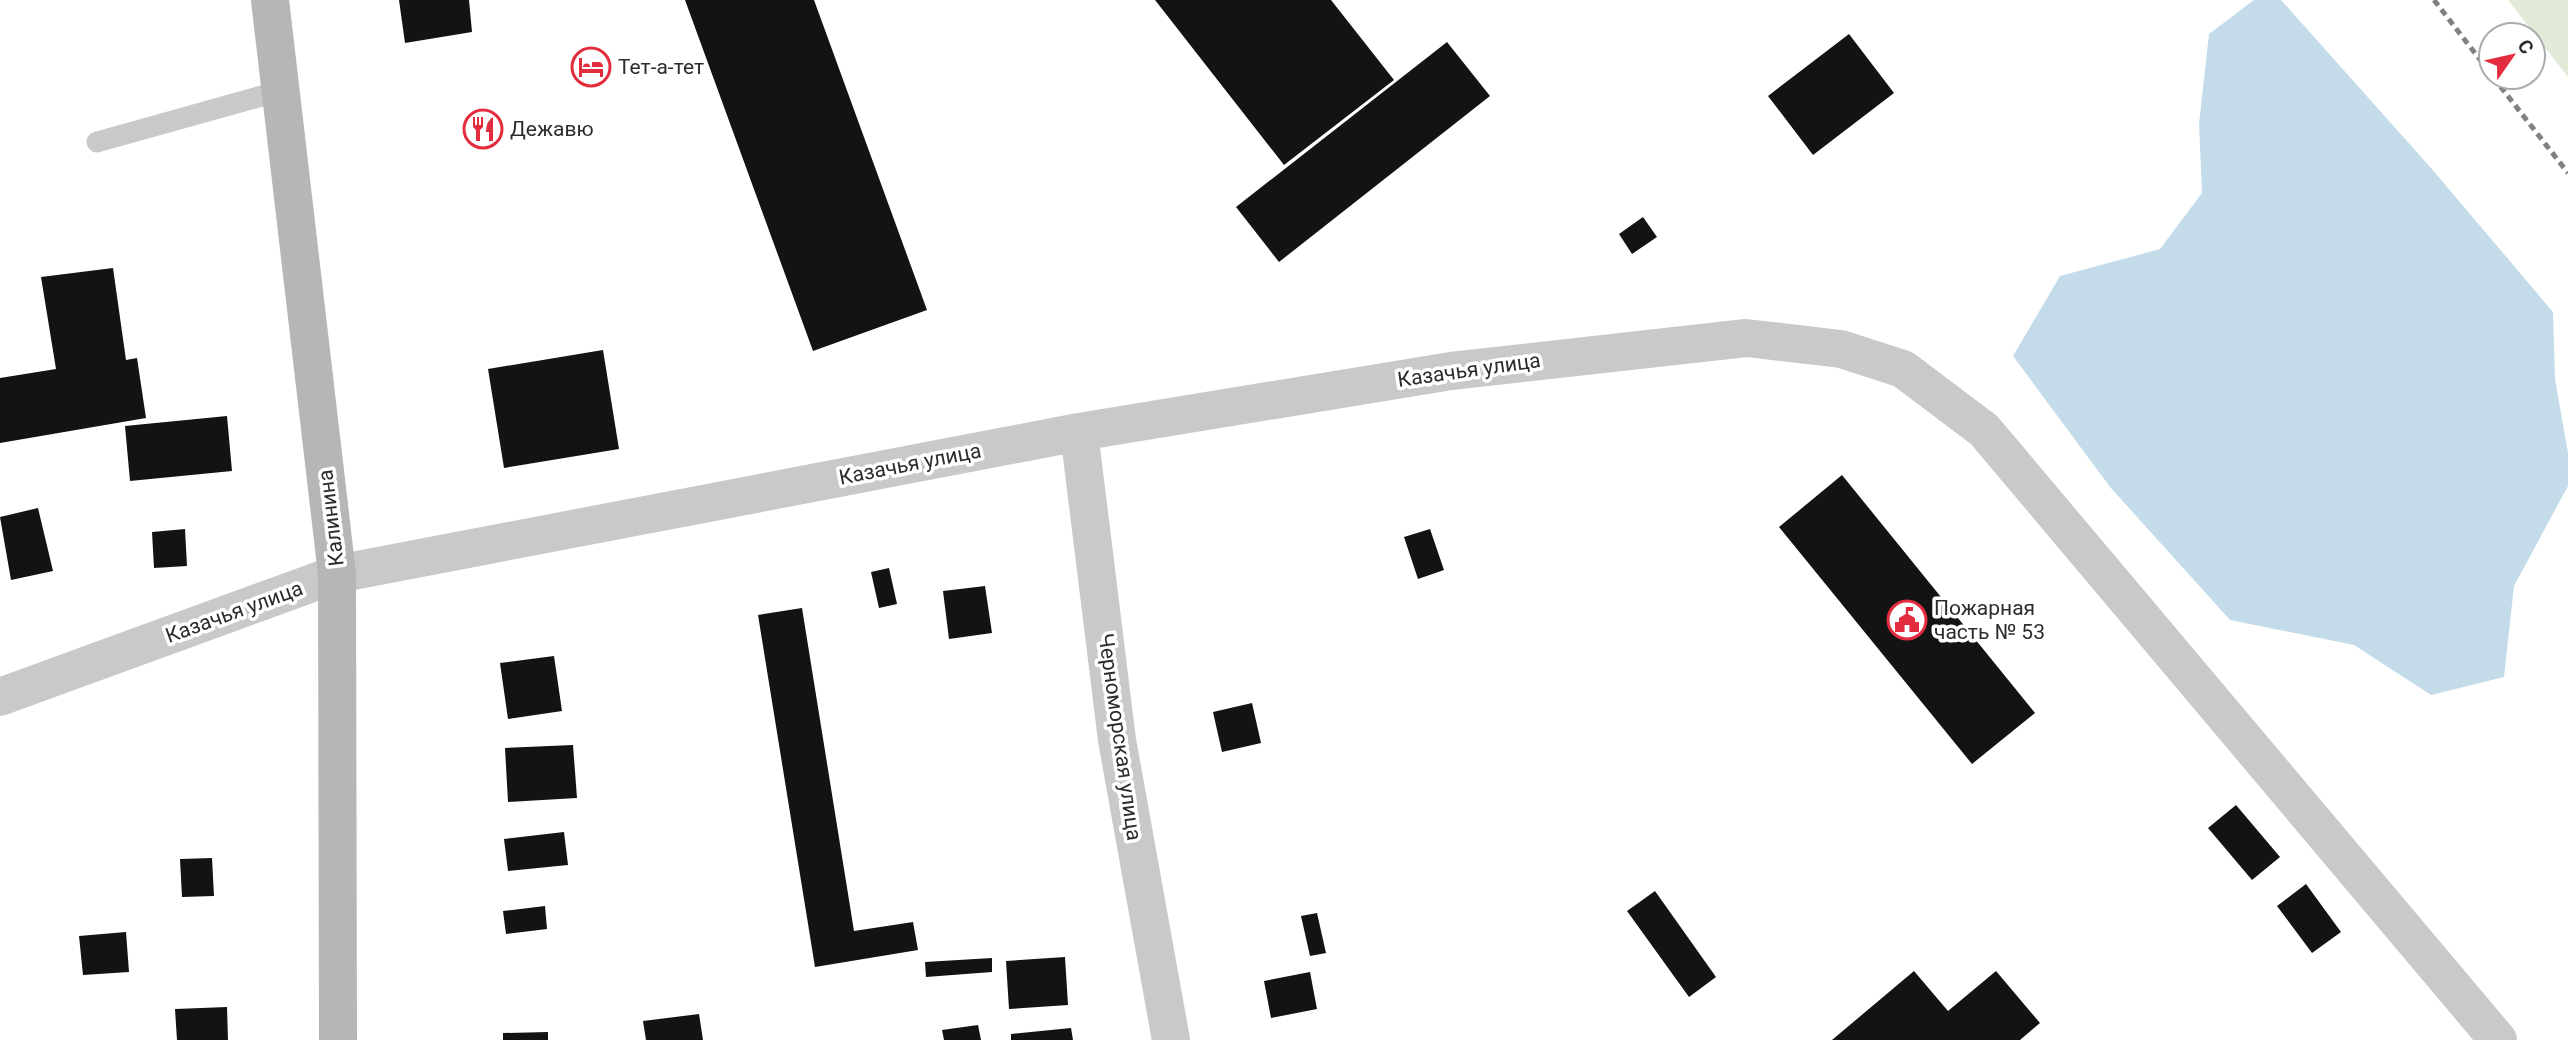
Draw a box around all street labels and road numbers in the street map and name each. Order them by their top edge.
street label: Казачья улица [1396,348,1542,392]
street label: Казачья улица [837,438,983,490]
street label: Калинина [313,468,349,568]
street label: Казачья улица [162,576,306,648]
street label: Черноморская улица [1094,632,1146,842]

